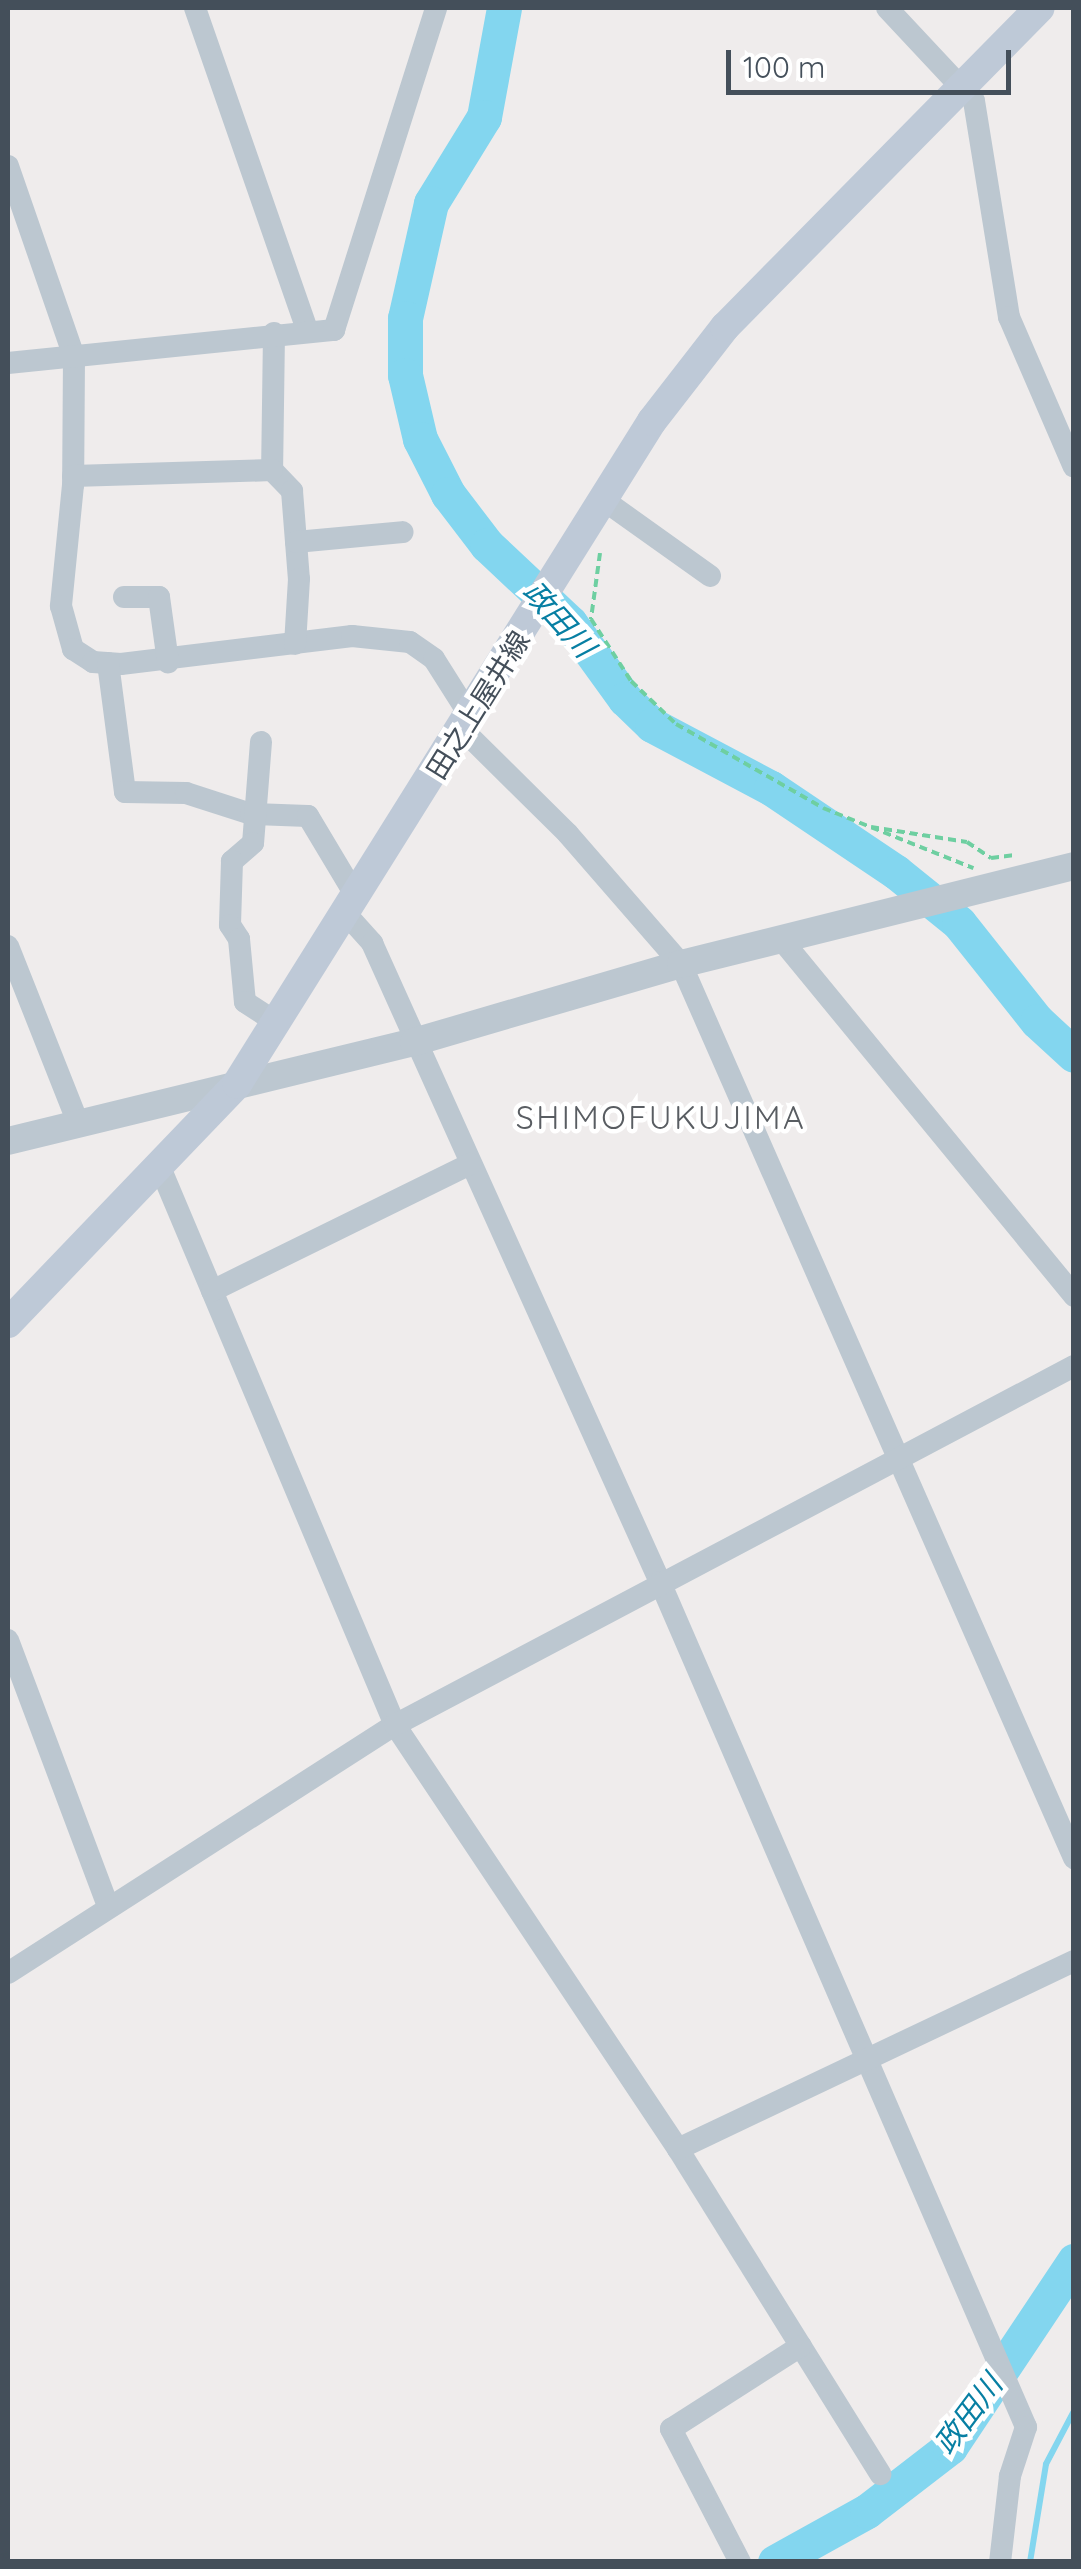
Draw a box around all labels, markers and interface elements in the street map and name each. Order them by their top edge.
scale bar [731,30,1016,92]
text: 100 m [743,48,825,86]
water label: 政田川 [516,574,602,664]
street label: 田之上屋井線 [419,625,537,785]
district label: SHIMOFUKUJIMA [516,1098,806,1136]
water label: 政田川 [927,2367,1009,2461]

